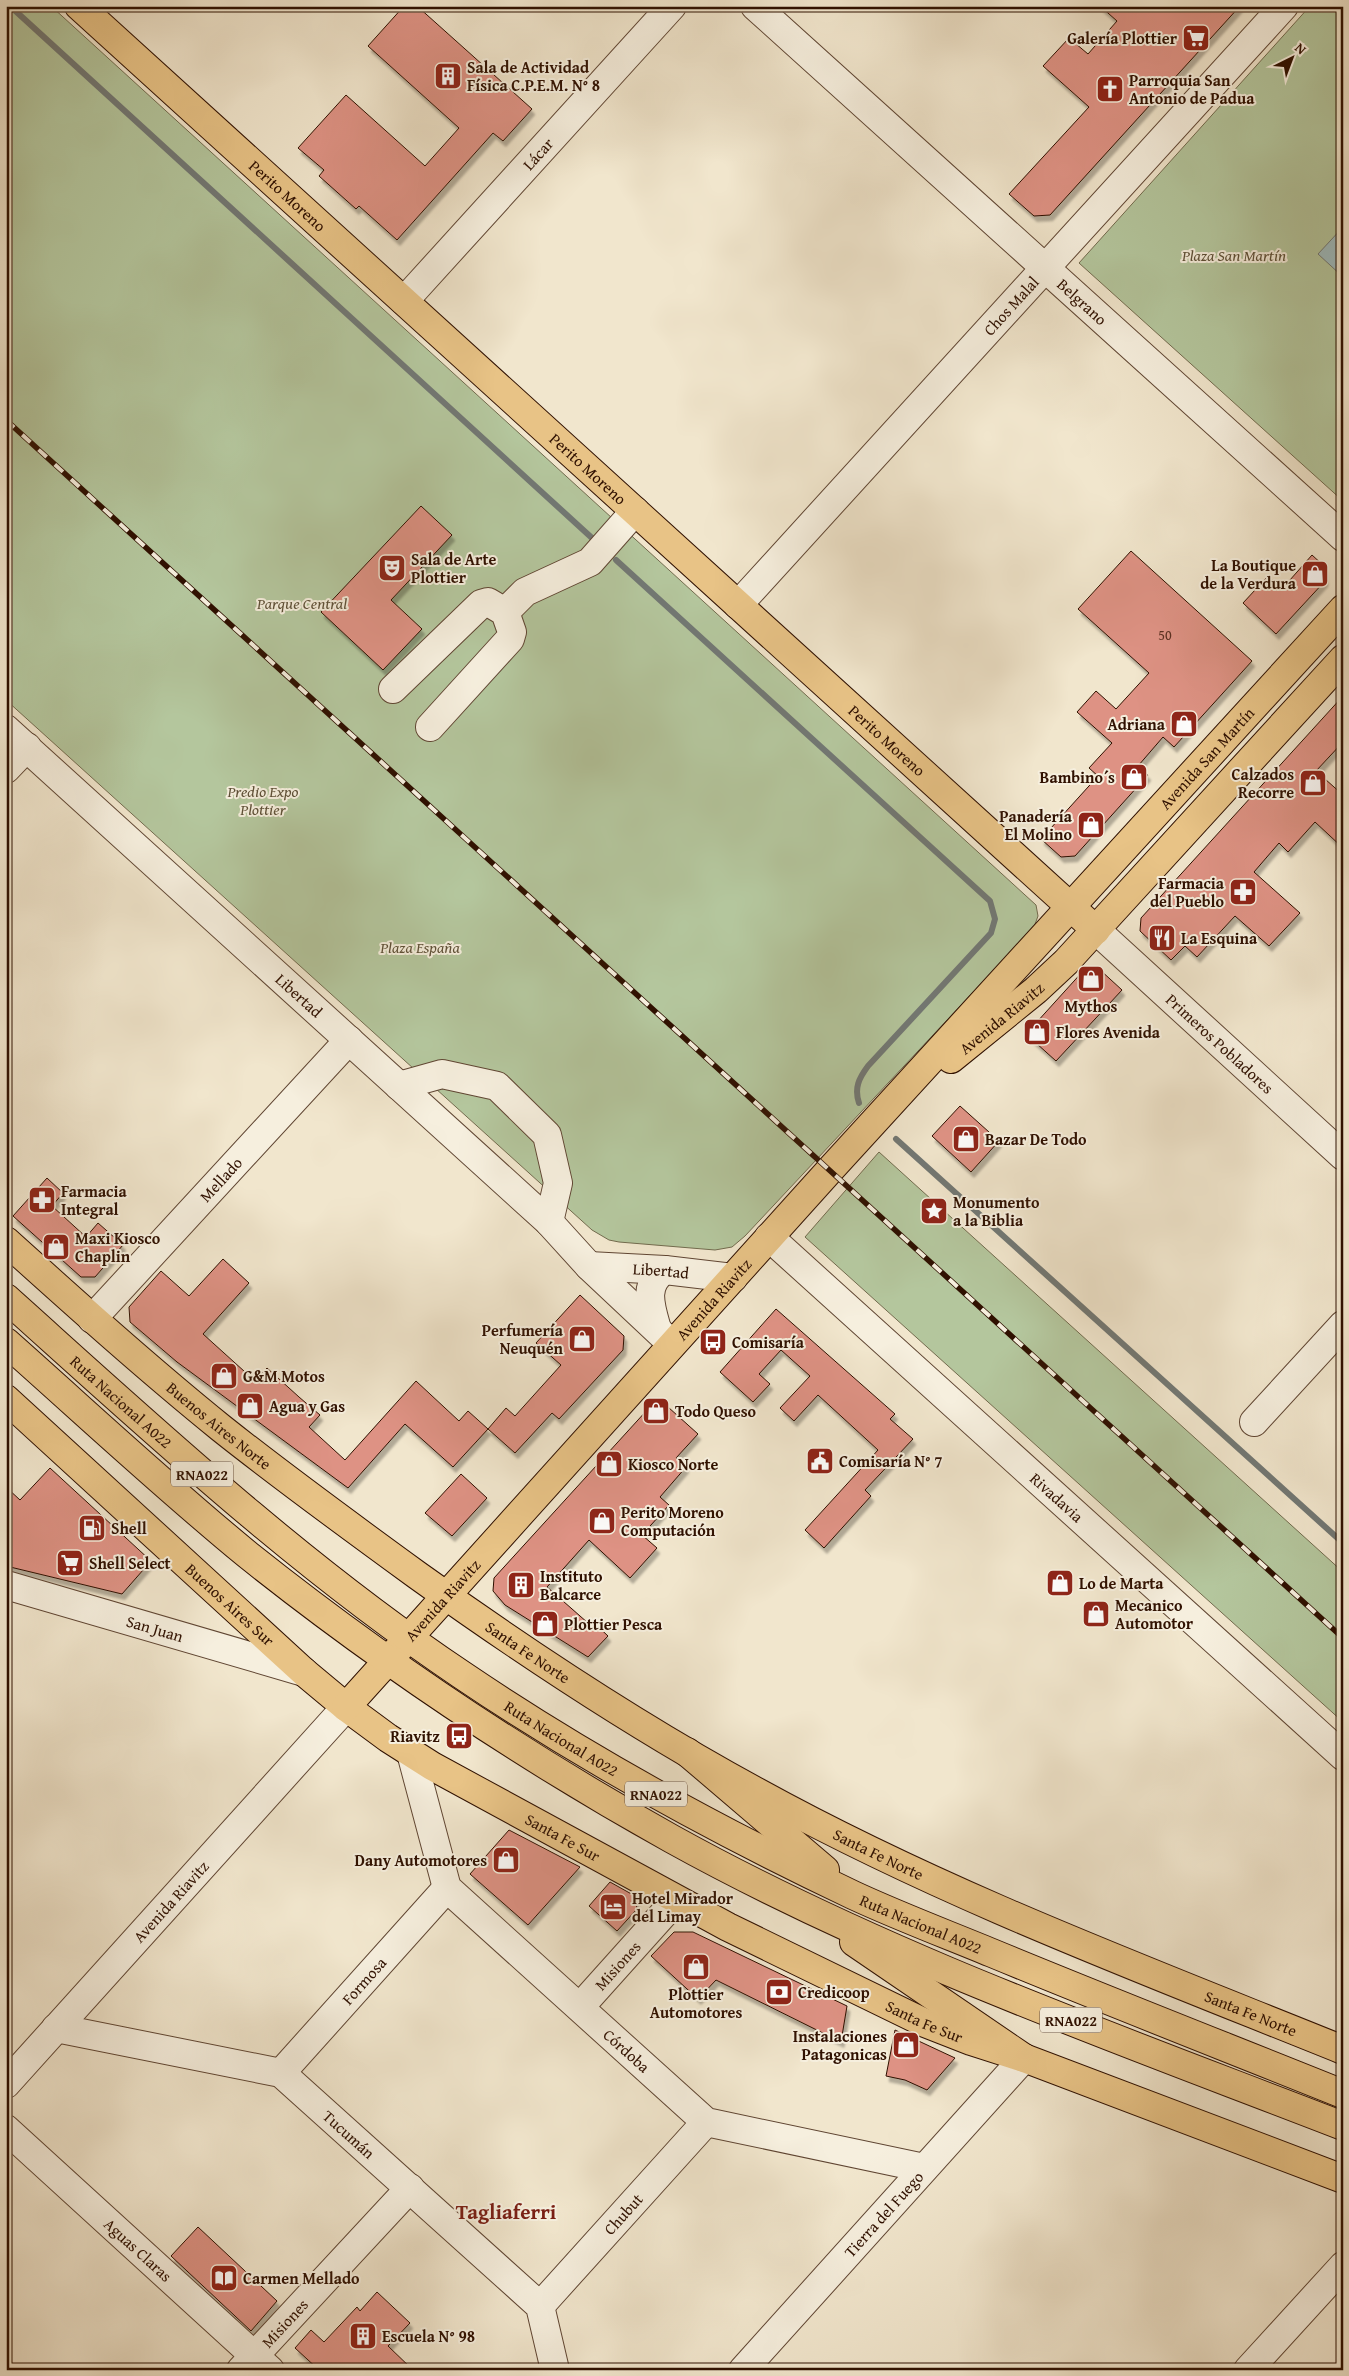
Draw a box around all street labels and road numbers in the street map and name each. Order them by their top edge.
street label: Lácar [517,132,559,175]
street label: Perito Moreno [244,154,332,237]
street label: Chos Malal [977,270,1045,341]
street label: Belgrano [1052,272,1113,331]
street label: Perito Moreno [544,427,632,510]
street label: Perito Moreno [843,699,931,782]
street label: Avenida San Martín [1153,702,1260,815]
street label: Libertad [270,967,328,1023]
street label: Avenida Riavitz [954,976,1049,1060]
street label: Primeros Pobladores [1161,988,1279,1099]
street label: Mellado [194,1151,248,1207]
street label: Avenida Riavitz [670,1253,757,1346]
street label: Libertad [632,1256,691,1285]
street label: Ruta Nacional A022 [65,1349,178,1454]
street label: Buenos Aires Norte [161,1376,277,1475]
road number: RNA022 [171,1462,233,1486]
street label: Rivadavia [1025,1467,1089,1528]
street label: Avenida Riavitz [399,1554,486,1646]
street label: Buenos Aires Sur [180,1557,280,1652]
street label: San Juan [124,1609,186,1648]
street label: Santa Fe Norte [481,1615,575,1689]
street label: Ruta Nacional A022 [500,1694,623,1782]
road number: RNA022 [625,1782,687,1806]
street label: Santa Fe Sur [521,1807,605,1868]
street label: Santa Fe Norte [829,1822,928,1886]
street label: Avenida Riavitz [127,1855,214,1948]
street label: Ruta Nacional A022 [856,1888,986,1960]
street label: Misiones [589,1935,646,1995]
street label: Formosa [336,1951,392,2010]
street label: Santa Fe Norte [1201,1984,1301,2042]
street label: Santa Fe Sur [882,1994,967,2049]
road number: RNA022 [1040,2008,1102,2032]
street label: Córdoba [598,2023,656,2078]
street label: Tucumán [318,2104,381,2164]
street label: Tierra del Fuego [838,2165,929,2263]
street label: Chubut [598,2187,649,2240]
street label: Aguas Claras [99,2212,178,2287]
street label: Misiones [256,2293,314,2353]

